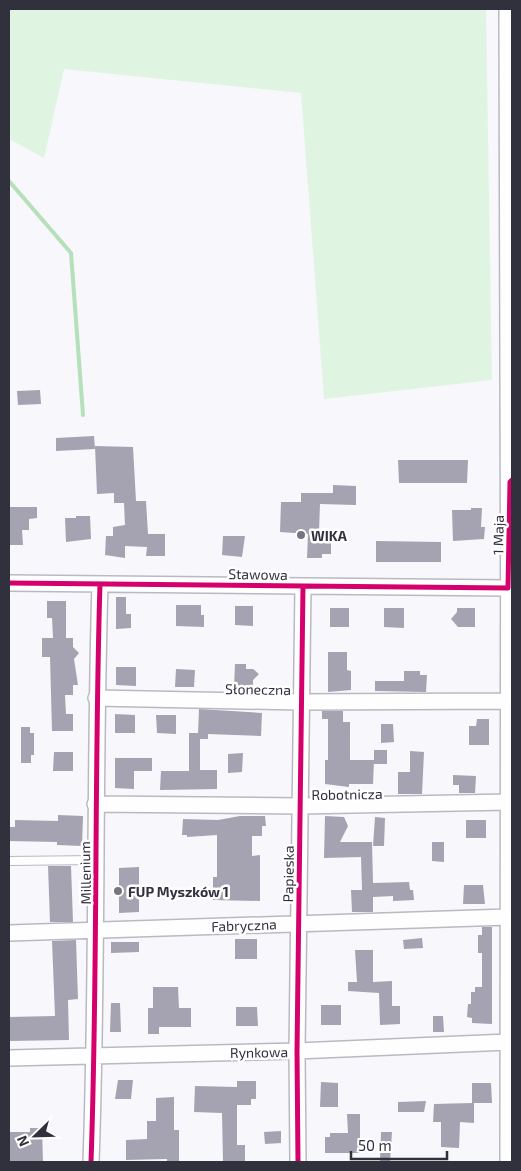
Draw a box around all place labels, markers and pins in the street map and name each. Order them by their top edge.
place label: WIKA [311,527,348,544]
marker: WIKA [295,529,307,541]
place label: FUP Myszków 1 [128,883,229,900]
marker: FUP Myszków 1 [112,885,124,897]

